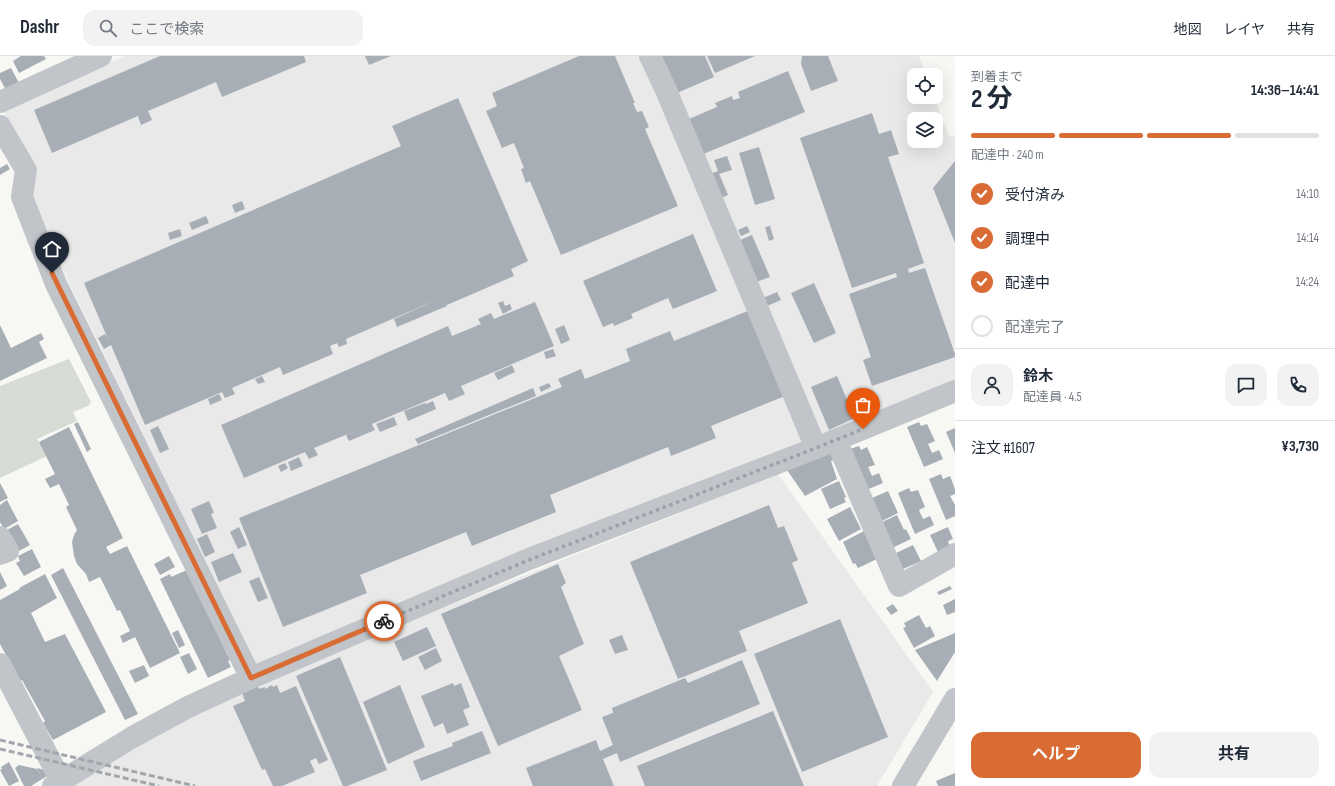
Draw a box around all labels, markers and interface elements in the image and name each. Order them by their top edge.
search box [83,10,363,46]
text: Dashr [20,16,59,39]
icon: search [97,17,119,39]
text: ここで検索 [129,20,204,39]
text: 地図 [1173,21,1201,38]
text: レイヤ [1223,21,1265,38]
text: 共有 [1287,21,1315,38]
map controls [907,68,943,148]
button: locate [907,68,943,104]
text: 到着まで [971,69,1023,85]
text: 14:36–14:41 [1251,81,1319,100]
text: 2 分 [971,84,1012,115]
button: layers [907,112,943,148]
text: 配達中 · 240 m [971,147,1044,163]
icon: check [971,183,993,205]
text: 受付済み [1005,186,1065,205]
text: 14:10 [1296,186,1319,202]
icon: check [971,227,993,249]
text: 調理中 [1005,230,1050,249]
text: 14:14 [1297,230,1319,246]
pin [35,232,69,273]
icon: home [41,238,63,260]
icon: check [971,271,993,293]
text: 配達中 [1005,274,1050,293]
text: 14:24 [1296,274,1319,290]
text: 配達完了 [1005,318,1065,337]
button: person [971,364,1013,406]
button: chat [1225,364,1267,406]
button: phone [1277,364,1319,406]
text: 鈴木 [1023,367,1053,386]
pin [846,388,880,429]
text: 配達員 · 4.5 [1023,389,1082,405]
icon: bag [852,394,874,416]
text: ¥3,730 [1281,437,1319,456]
text: 注文 #1607 [971,439,1035,458]
courier [364,601,404,641]
icon: bike [373,610,395,632]
button: ヘルプ [971,732,1141,778]
button: 共有 [1149,732,1319,778]

